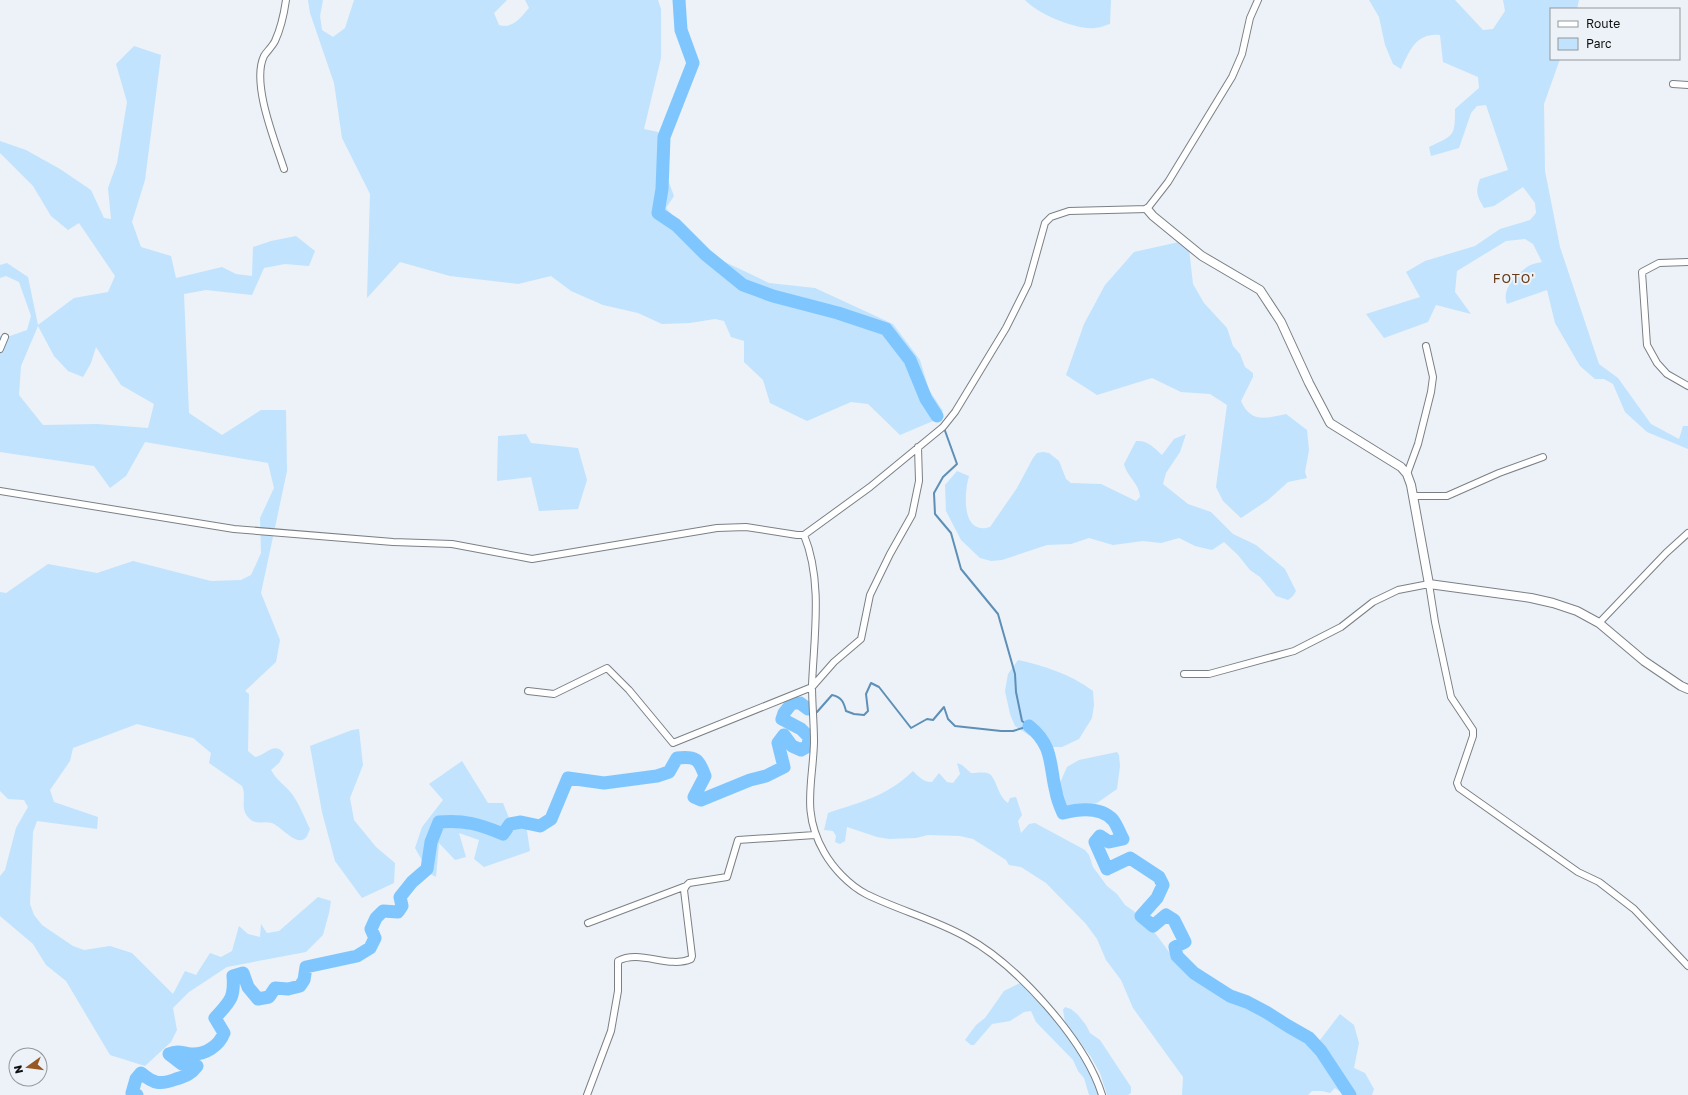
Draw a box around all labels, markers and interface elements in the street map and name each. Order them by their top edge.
legend [1550,8,1680,60]
text: Route [1586,16,1620,31]
text: Parc [1586,36,1612,51]
district label: FOTO' [1493,270,1535,286]
north arrow [8,1047,48,1087]
text: N [10,1064,25,1075]

